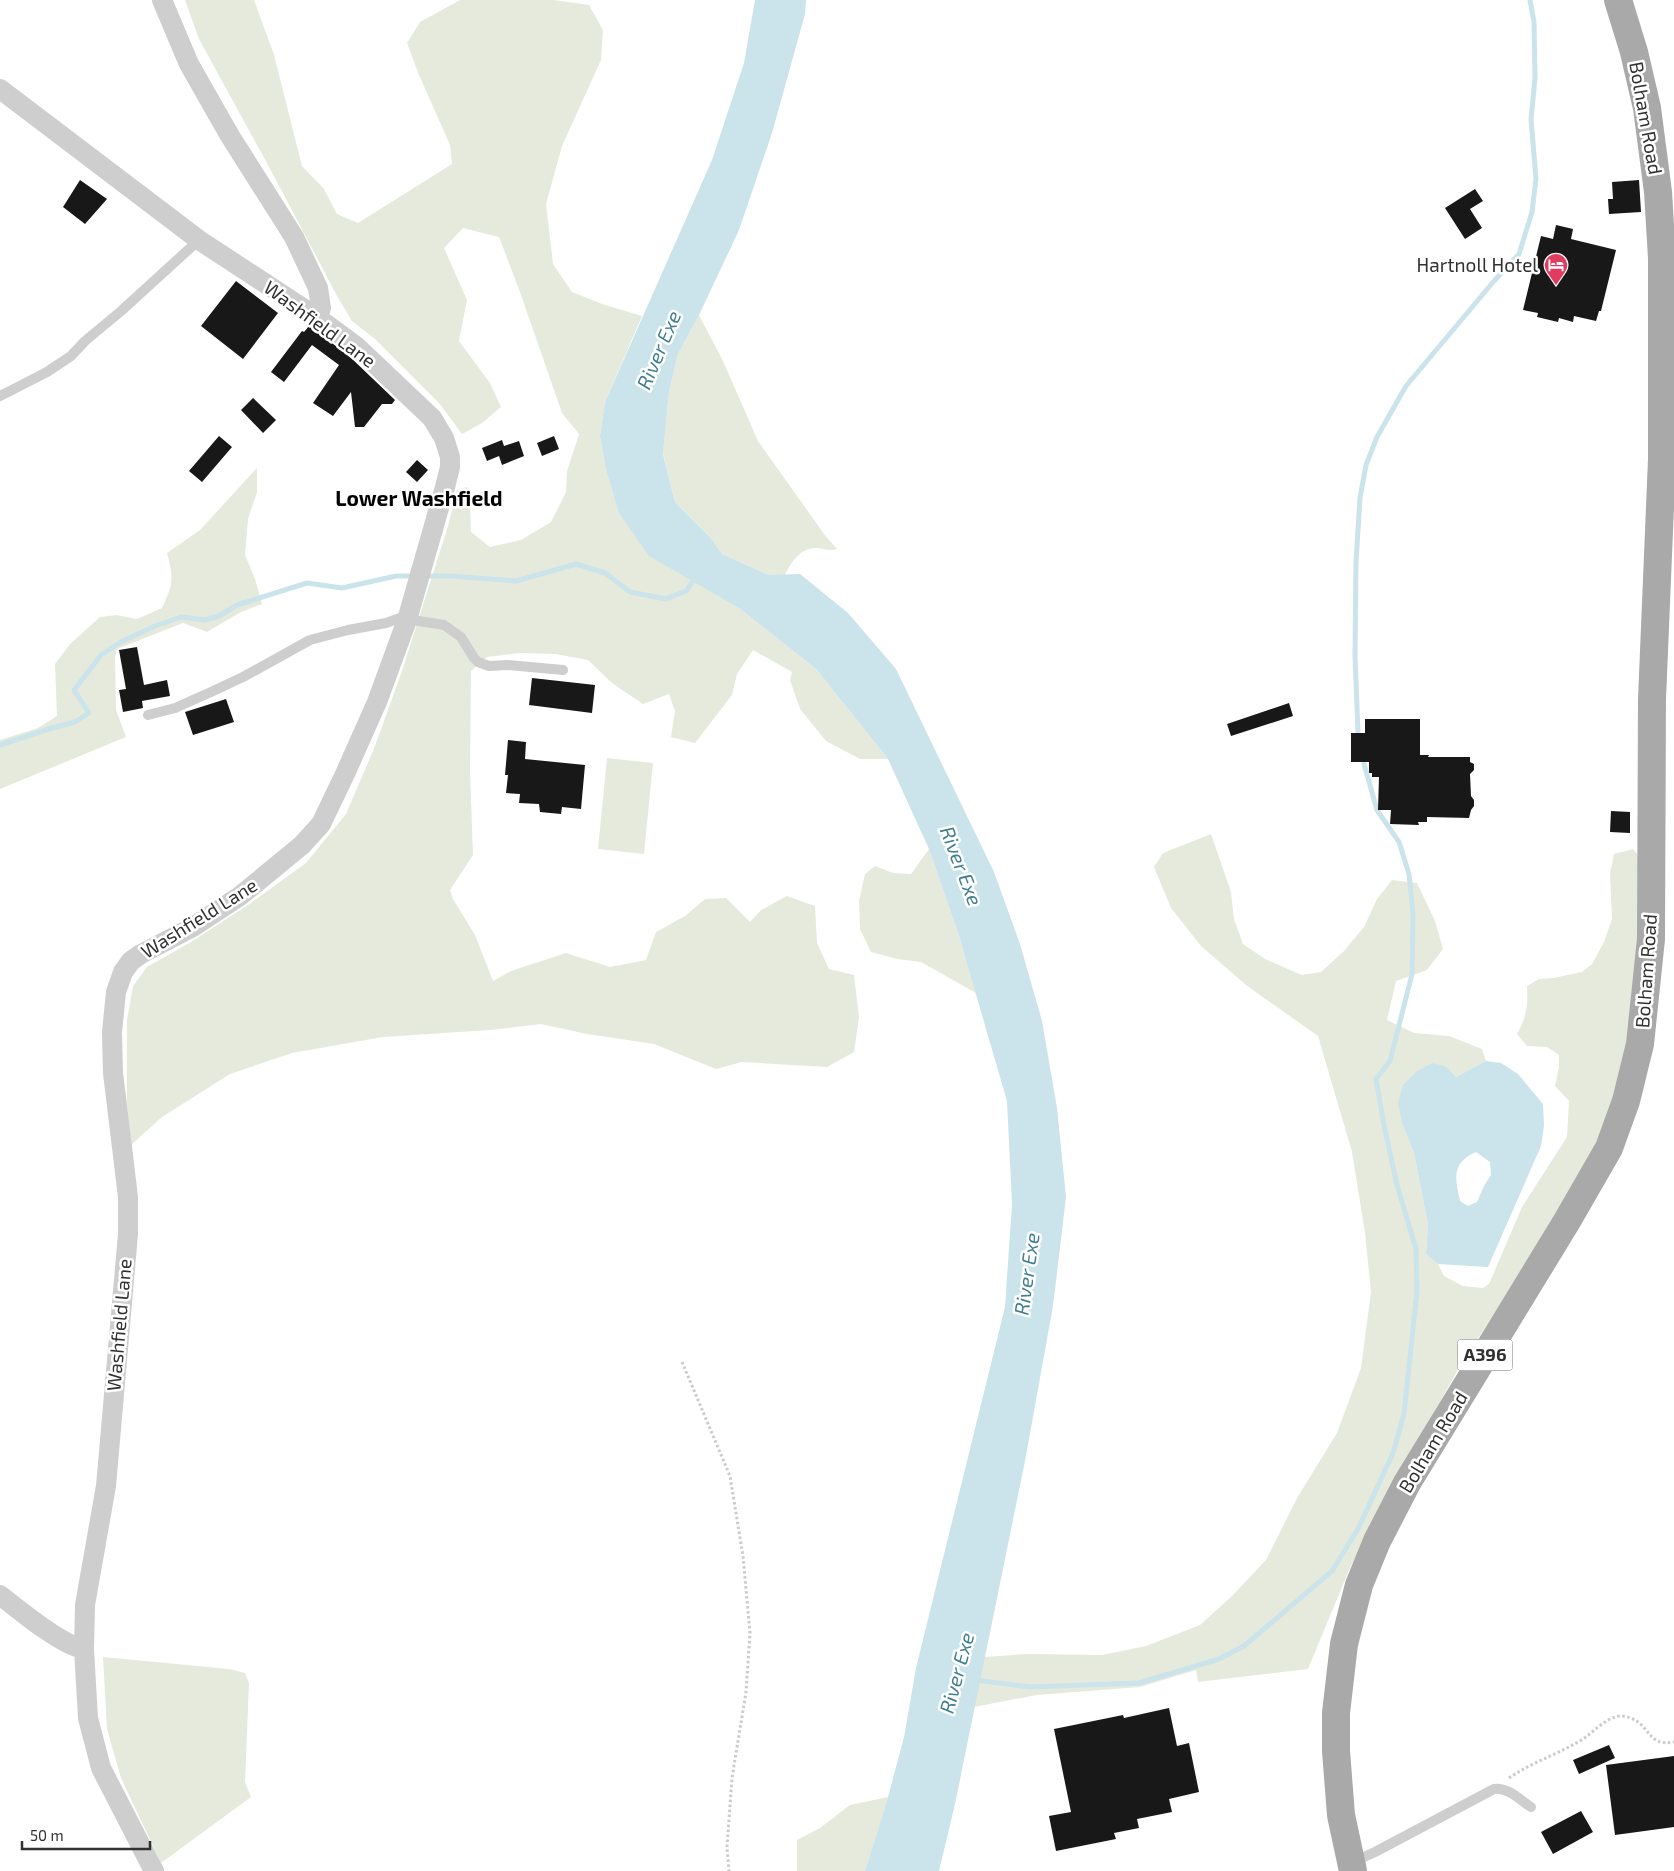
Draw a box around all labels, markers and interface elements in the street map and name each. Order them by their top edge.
street label: Bolham Road [1625,60,1668,176]
hotel icon: Hartnoll Hotel [1543,252,1569,286]
place label: Hartnoll Hotel [1417,253,1538,276]
street label: Washfield Lane [260,275,381,372]
water label: River Exe [631,307,685,392]
district label: Lower Washfield [335,485,503,510]
water label: River Exe [936,823,988,909]
street label: Washfield Lane [136,873,261,963]
street label: Bolham Road [1630,913,1661,1029]
water label: River Exe [1008,1231,1044,1317]
street label: Washfield Lane [101,1258,136,1392]
road number: A396 [1458,1340,1512,1370]
street label: Bolham Road [1393,1387,1472,1497]
water label: River Exe [934,1629,978,1716]
scale bar [22,1818,150,1850]
text: 50 m [30,1826,64,1844]

